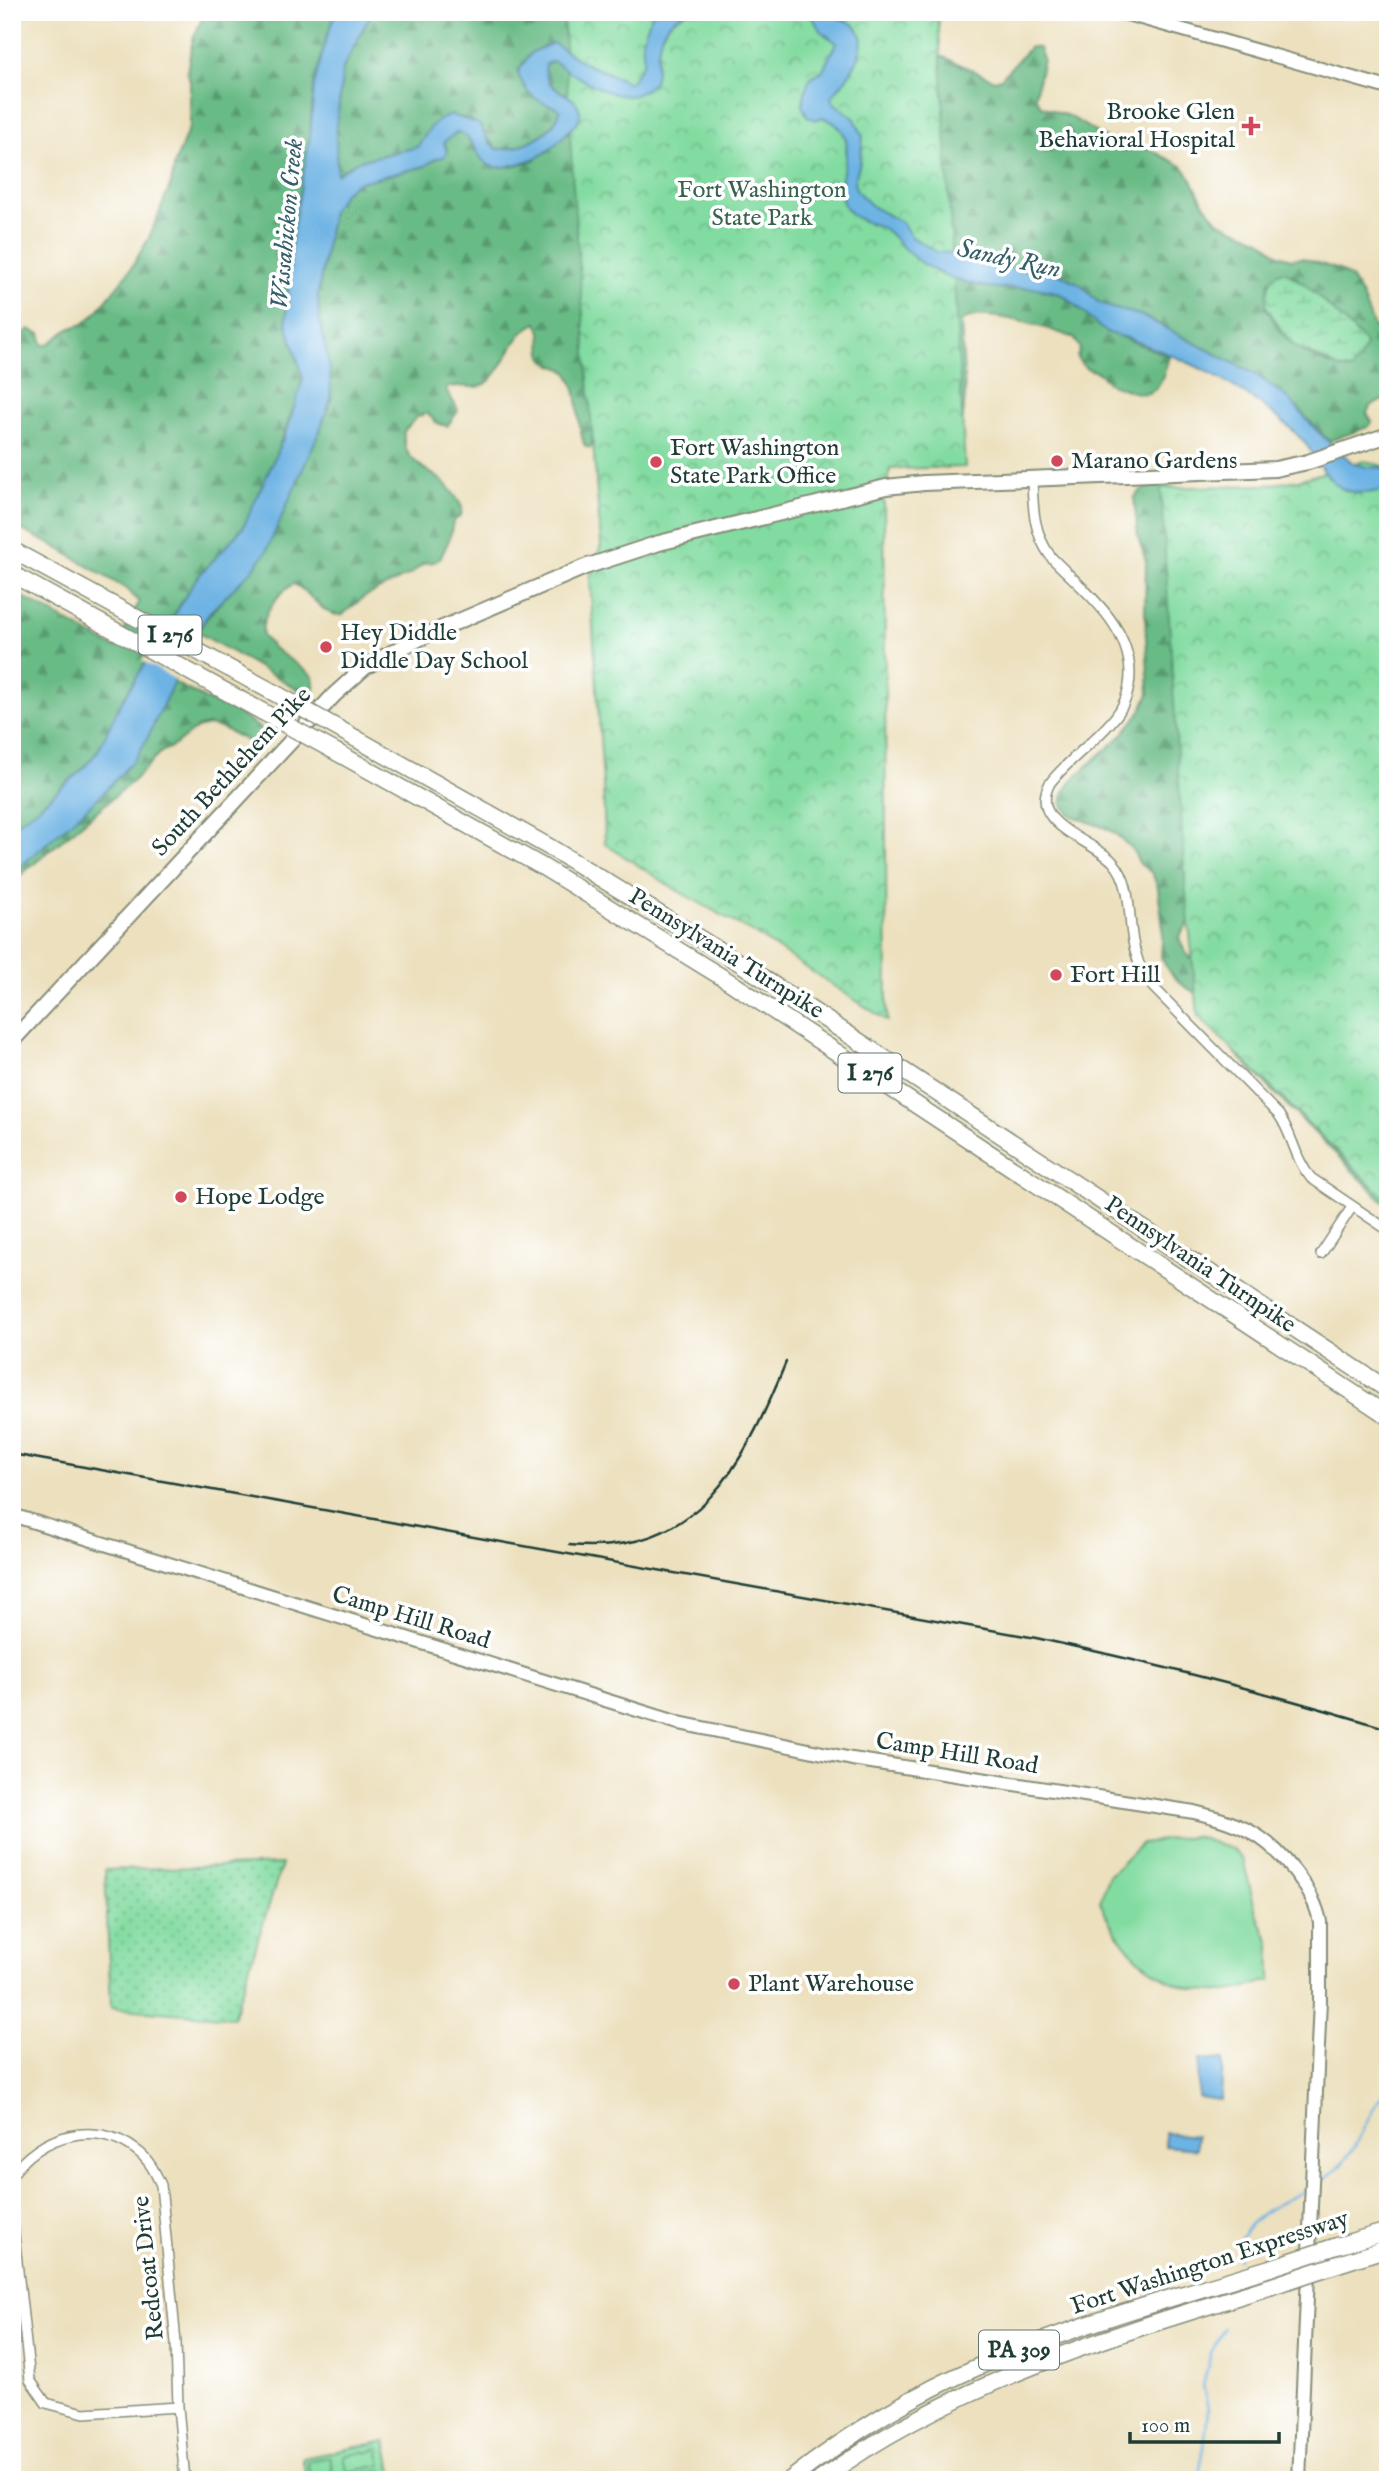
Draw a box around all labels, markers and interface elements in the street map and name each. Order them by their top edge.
place label: Brooke Glen Behavioral Hospital [1038,97,1235,156]
marker: Brooke Glen Behavioral Hospital [1241,116,1261,136]
water label: Wissahickon Creek [263,137,311,311]
park label: Fort Washington State Park [677,175,847,234]
water label: Sandy Run [954,232,1064,286]
place label: Fort Washington State Park Office [670,433,839,492]
place label: Marano Gardens [1071,446,1237,477]
marker: Marano Gardens [1049,453,1065,469]
marker: Fort Washington State Park Office [648,454,664,470]
road number: I 276 [138,615,202,654]
place label: Hey Diddle Diddle Day School [340,618,528,677]
marker: Hey Diddle Diddle Day School [318,639,334,655]
street label: South Bethlehem Pike [145,681,319,863]
street label: Pennsylvania Turnpike [623,881,829,1027]
place label: Fort Hill [1070,960,1161,991]
marker: Fort Hill [1048,967,1064,983]
road number: I 276 [838,1054,902,1092]
place label: Hope Lodge [195,1182,325,1213]
marker: Hope Lodge [173,1189,189,1205]
street label: Pennsylvania Turnpike [1098,1189,1302,1341]
street label: Camp Hill Road [328,1579,494,1657]
street label: Camp Hill Road [874,1726,1041,1782]
place label: Plant Warehouse [748,1969,914,2000]
marker: Plant Warehouse [726,1976,742,1992]
street label: Redcoat Drive [126,2194,172,2342]
street label: Fort Washington Expressway [1067,2203,1353,2323]
road number: PA 309 [979,2330,1059,2370]
scale bar [1130,2401,1279,2445]
text: 100 m [1141,2413,1190,2440]

